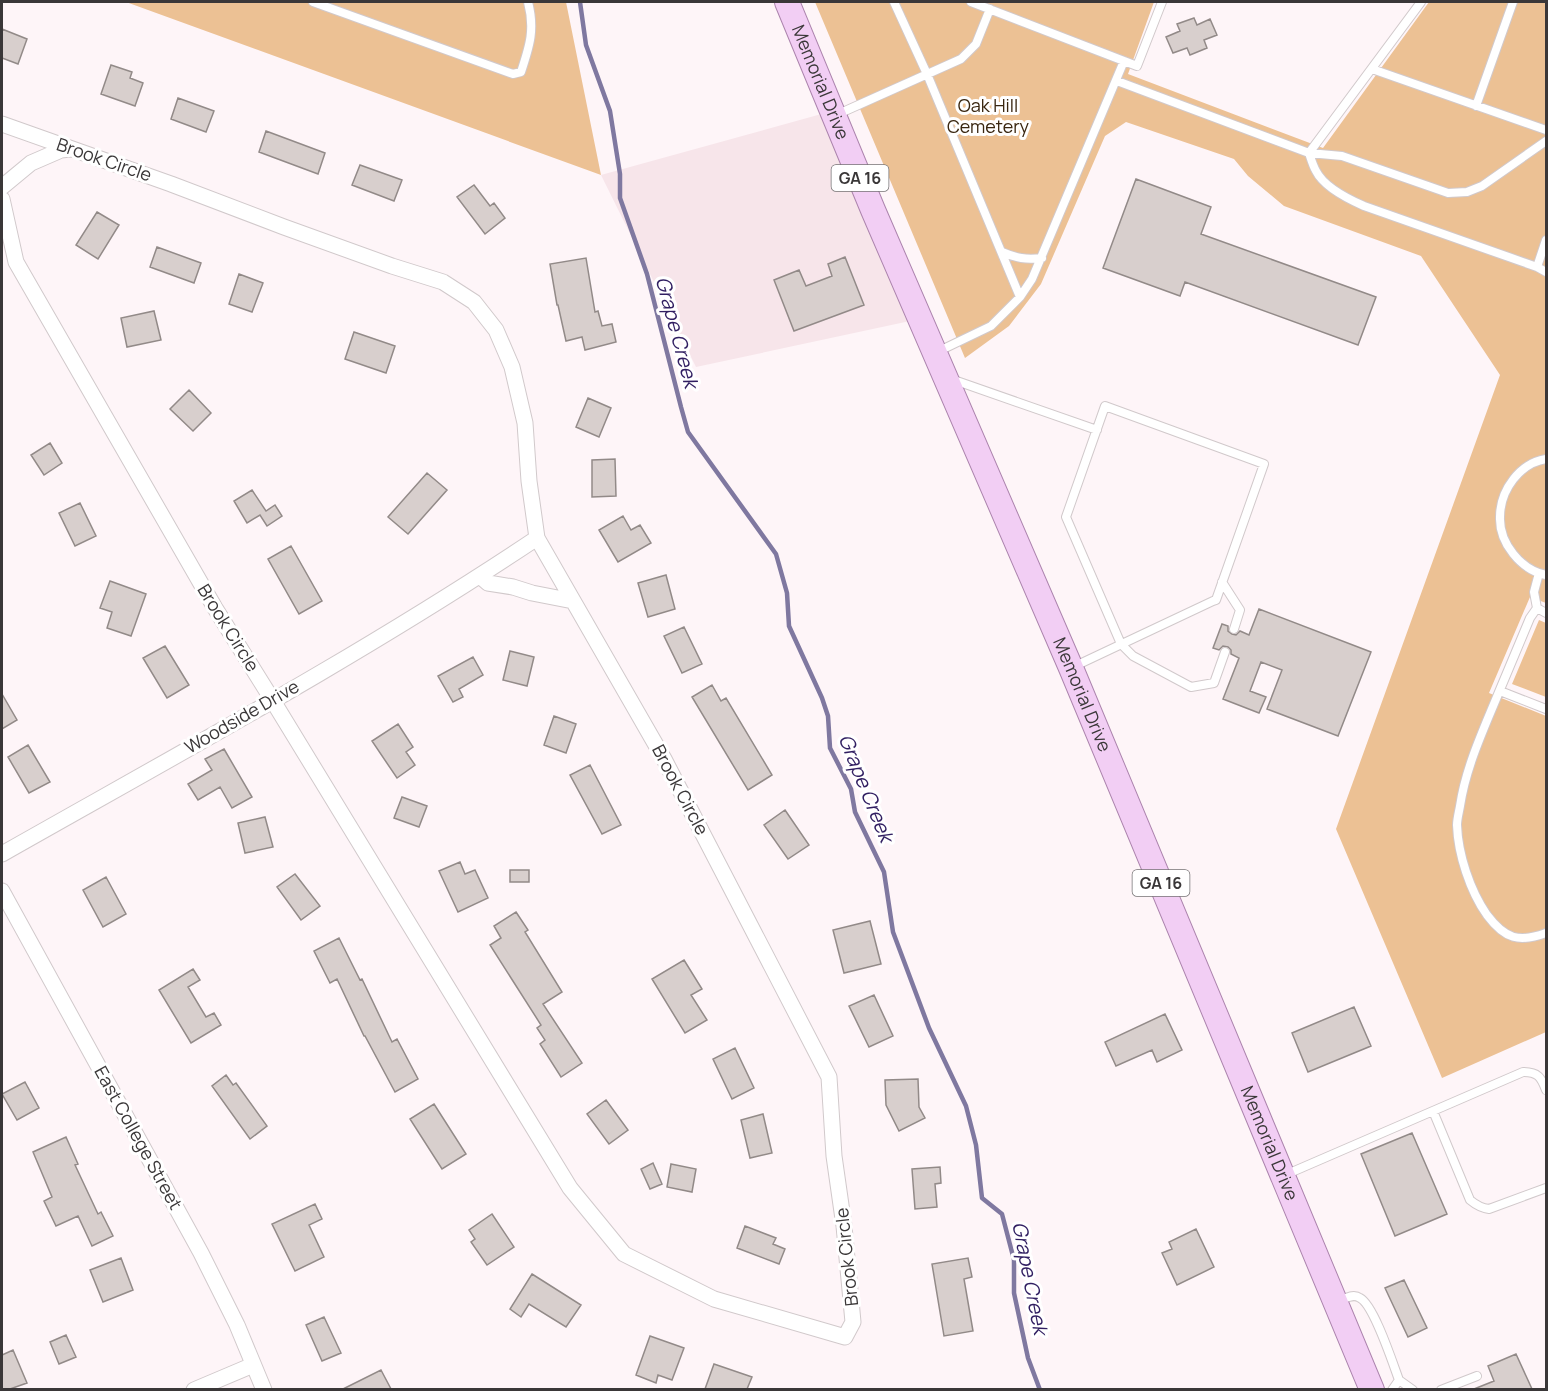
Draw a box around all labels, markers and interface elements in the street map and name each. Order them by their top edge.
street label: Memorial Drive [787,21,856,143]
park label: Oak Hill Cemetery [947,93,1030,138]
street label: Brook Circle [54,132,155,187]
road number: GA 16 [832,165,888,191]
water label: Grape Creek [650,273,706,393]
street label: Brook Circle [192,579,265,676]
street label: Memorial Drive [1048,633,1118,755]
street label: Woodside Drive [180,674,303,759]
water label: Grape Creek [833,730,902,849]
street label: Brook Circle [647,740,715,839]
road number: GA 16 [1132,870,1190,896]
street label: East College Street [89,1061,188,1214]
street label: Memorial Drive [1236,1082,1305,1204]
street label: Brook Circle [829,1207,863,1308]
water label: Grape Creek [1006,1219,1055,1340]

